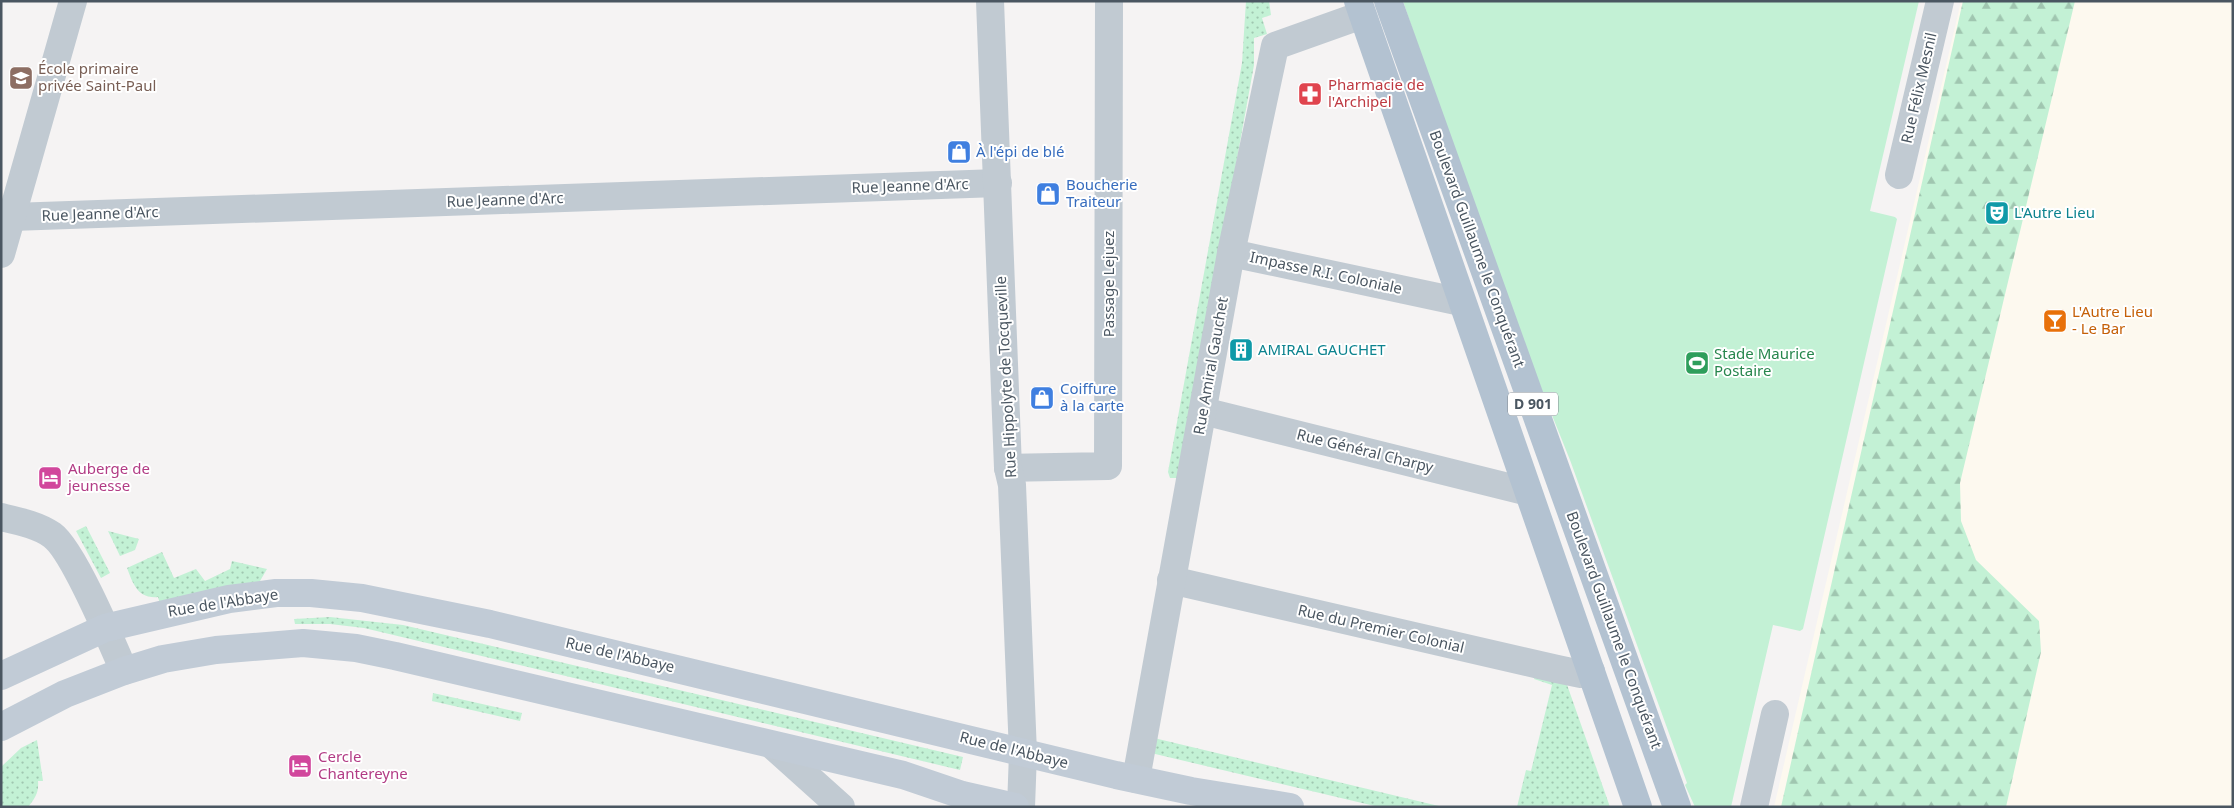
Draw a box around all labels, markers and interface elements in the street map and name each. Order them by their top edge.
street label: Rue Félix Mesnil [1896,30,1940,145]
place label: École primaire privée Saint-Paul [38,58,156,95]
school or university icon: École primaire privée Saint-Paul [8,65,34,91]
place label: Pharmacie de l'Archipel [1328,74,1425,111]
pharmacy icon: Pharmacie de l'Archipel [1297,81,1323,107]
street label: Boulevard Guillaume le Conquérant [1426,127,1530,371]
shop icon: À l'épi de blé [946,139,972,165]
place label: À l'épi de blé [976,141,1064,161]
street label: Rue Jeanne d'Arc [851,173,969,197]
place label: Boucherie Traiteur [1066,174,1138,211]
shop icon: Boucherie Traiteur [1035,181,1061,207]
street label: Rue Jeanne d'Arc [446,187,564,211]
theatre icon: L'Autre Lieu [1984,200,2010,226]
street label: Rue Jeanne d'Arc [41,201,159,225]
place label: L'Autre Lieu [2014,202,2095,222]
street label: Passage Lejuez [1098,231,1118,337]
street label: Impasse R.I. Coloniale [1248,246,1404,298]
street label: Rue Hippolyte de Tocqueville [990,276,1020,479]
street label: Rue Amiral Gauchet [1188,295,1232,436]
place label: L'Autre Lieu - Le Bar [2072,301,2153,338]
bar icon: L'Autre Lieu - Le Bar [2042,308,2068,334]
building icon: AMIRAL GAUCHET [1228,337,1254,363]
place label: AMIRAL GAUCHET [1258,339,1386,359]
place label: Stade Maurice Postaire [1714,343,1815,380]
sports icon: Stade Maurice Postaire [1684,350,1710,376]
place label: Coiffure à la carte [1060,378,1124,415]
shop icon: Coiffure à la carte [1029,385,1055,411]
road number: D 901 [1508,392,1558,416]
street label: Rue Général Charpy [1295,423,1436,477]
place label: Auberge de jeunesse [67,458,150,495]
hotel icon: Auberge de jeunesse [37,465,63,491]
street label: Boulevard Guillaume le Conquérant [1563,508,1667,752]
street label: Rue de l'Abbaye [166,583,279,621]
street label: Rue du Premier Colonial [1296,599,1466,657]
street label: Rue de l'Abbaye [564,632,677,676]
street label: Rue de l'Abbaye [958,726,1071,772]
place label: Cercle Chantereyne [318,746,408,783]
hotel icon: Cercle Chantereyne [287,753,313,779]

